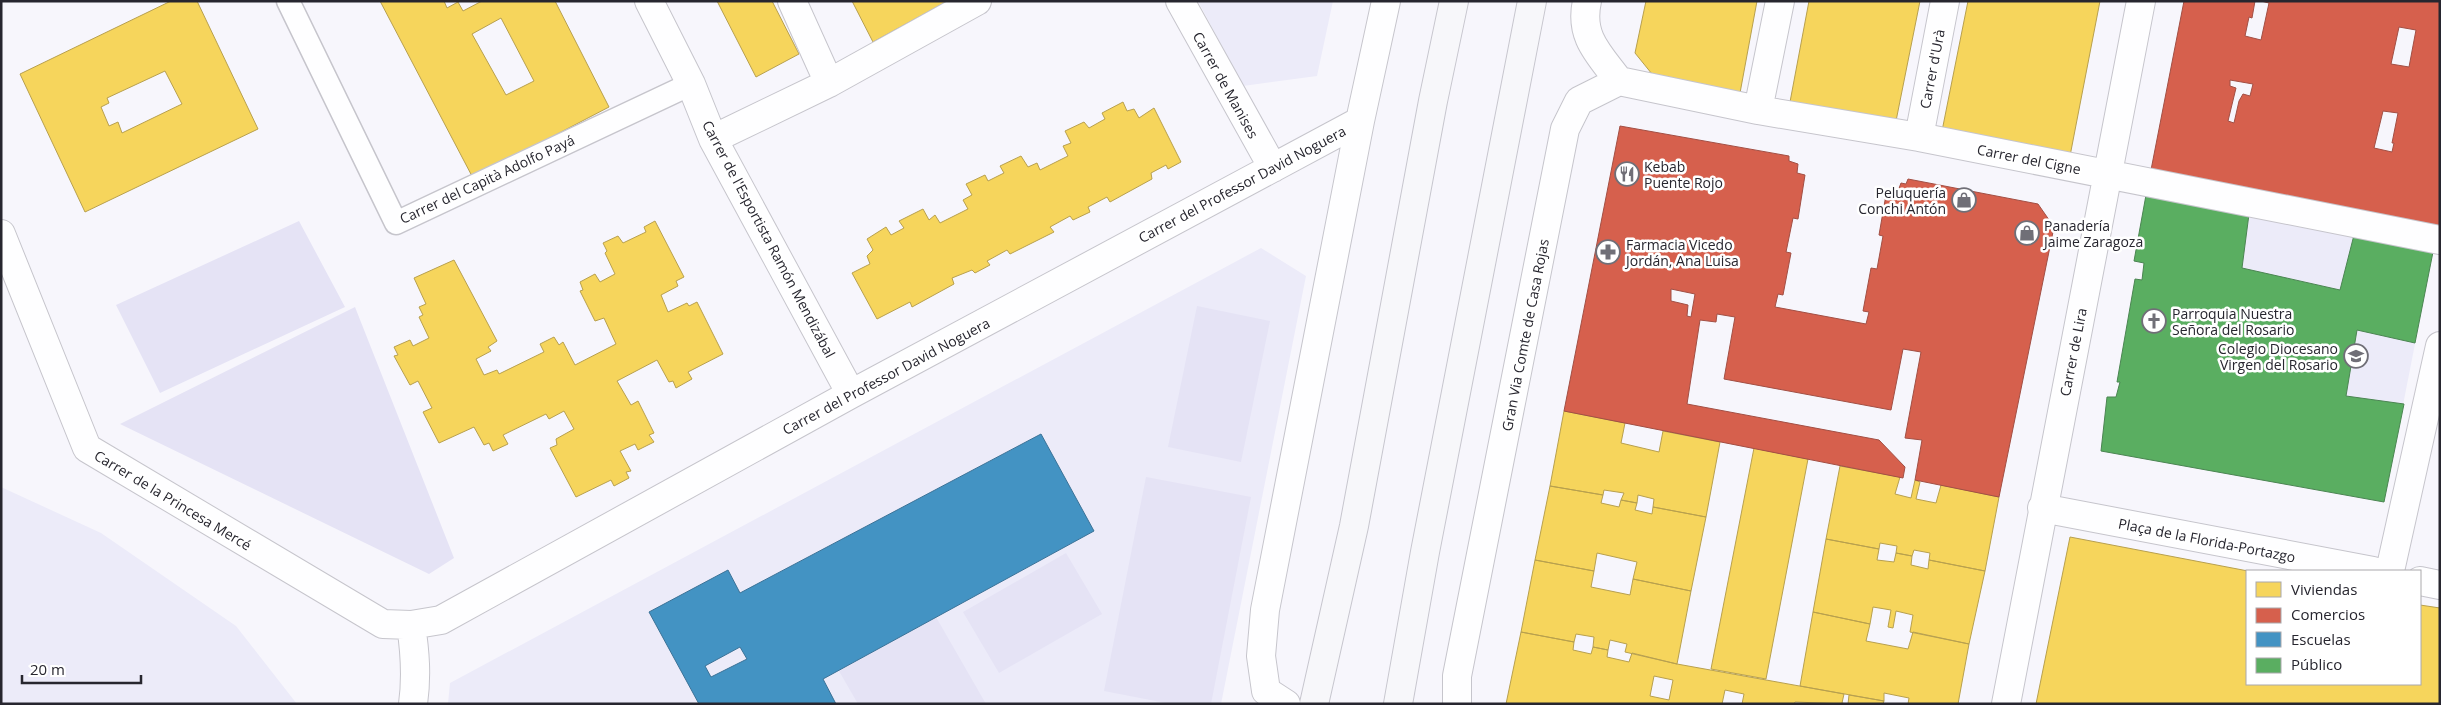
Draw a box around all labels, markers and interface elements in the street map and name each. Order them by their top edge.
street label: Carrer de Manises [1189,28,1263,142]
street label: Carrer d'Urà [1915,28,1949,110]
street label: Carrer de l'Esportista Ramón Mendizábal [698,117,840,361]
street label: Carrer del Professor David Noguera [1135,121,1349,247]
street label: Carrer del Capità Adolfo Payá [396,130,578,228]
street label: Carrer del Cigne [1976,140,2083,178]
place label: Kebab Puente Rojo [1644,157,1723,192]
restaurant icon: Kebab Puente Rojo [1614,161,1640,187]
place label: Peluquería Conchi Antón [1858,183,1946,218]
shop icon: Peluquería Conchi Antón [1951,187,1977,213]
place label: Panadería Jaime Zaragoza [2042,216,2143,251]
shop icon: Panadería Jaime Zaragoza [2014,220,2040,246]
place label: Farmacia Vicedo Jordán, Ana Luisa [1624,235,1739,270]
street label: Gran Via Comte de Casa Rojas [1497,237,1553,433]
pharmacy icon: Farmacia Vicedo Jordán, Ana Luisa [1595,239,1621,265]
place label: Parroquia Nuestra Señora del Rosario [2172,304,2294,339]
street label: Carrer de Lira [2055,306,2091,398]
church icon: Parroquia Nuestra Señora del Rosario [2141,308,2167,334]
street label: Carrer del Professor David Noguera [779,313,993,439]
place label: Colegio Diocesano Virgen del Rosario [2218,339,2338,374]
school or university icon: Colegio Diocesano Virgen del Rosario [2343,343,2369,369]
street label: Carrer de la Princesa Mercé [91,446,255,555]
street label: Plaça de la Florida-Portazgo [2117,513,2297,567]
legend [2246,570,2421,685]
text: Viviendas [2291,579,2357,599]
text: Comercios [2291,604,2365,624]
text: Escuelas [2291,629,2351,649]
scale bar [22,652,141,684]
text: Público [2291,654,2342,674]
text: 20 m [30,659,65,679]

